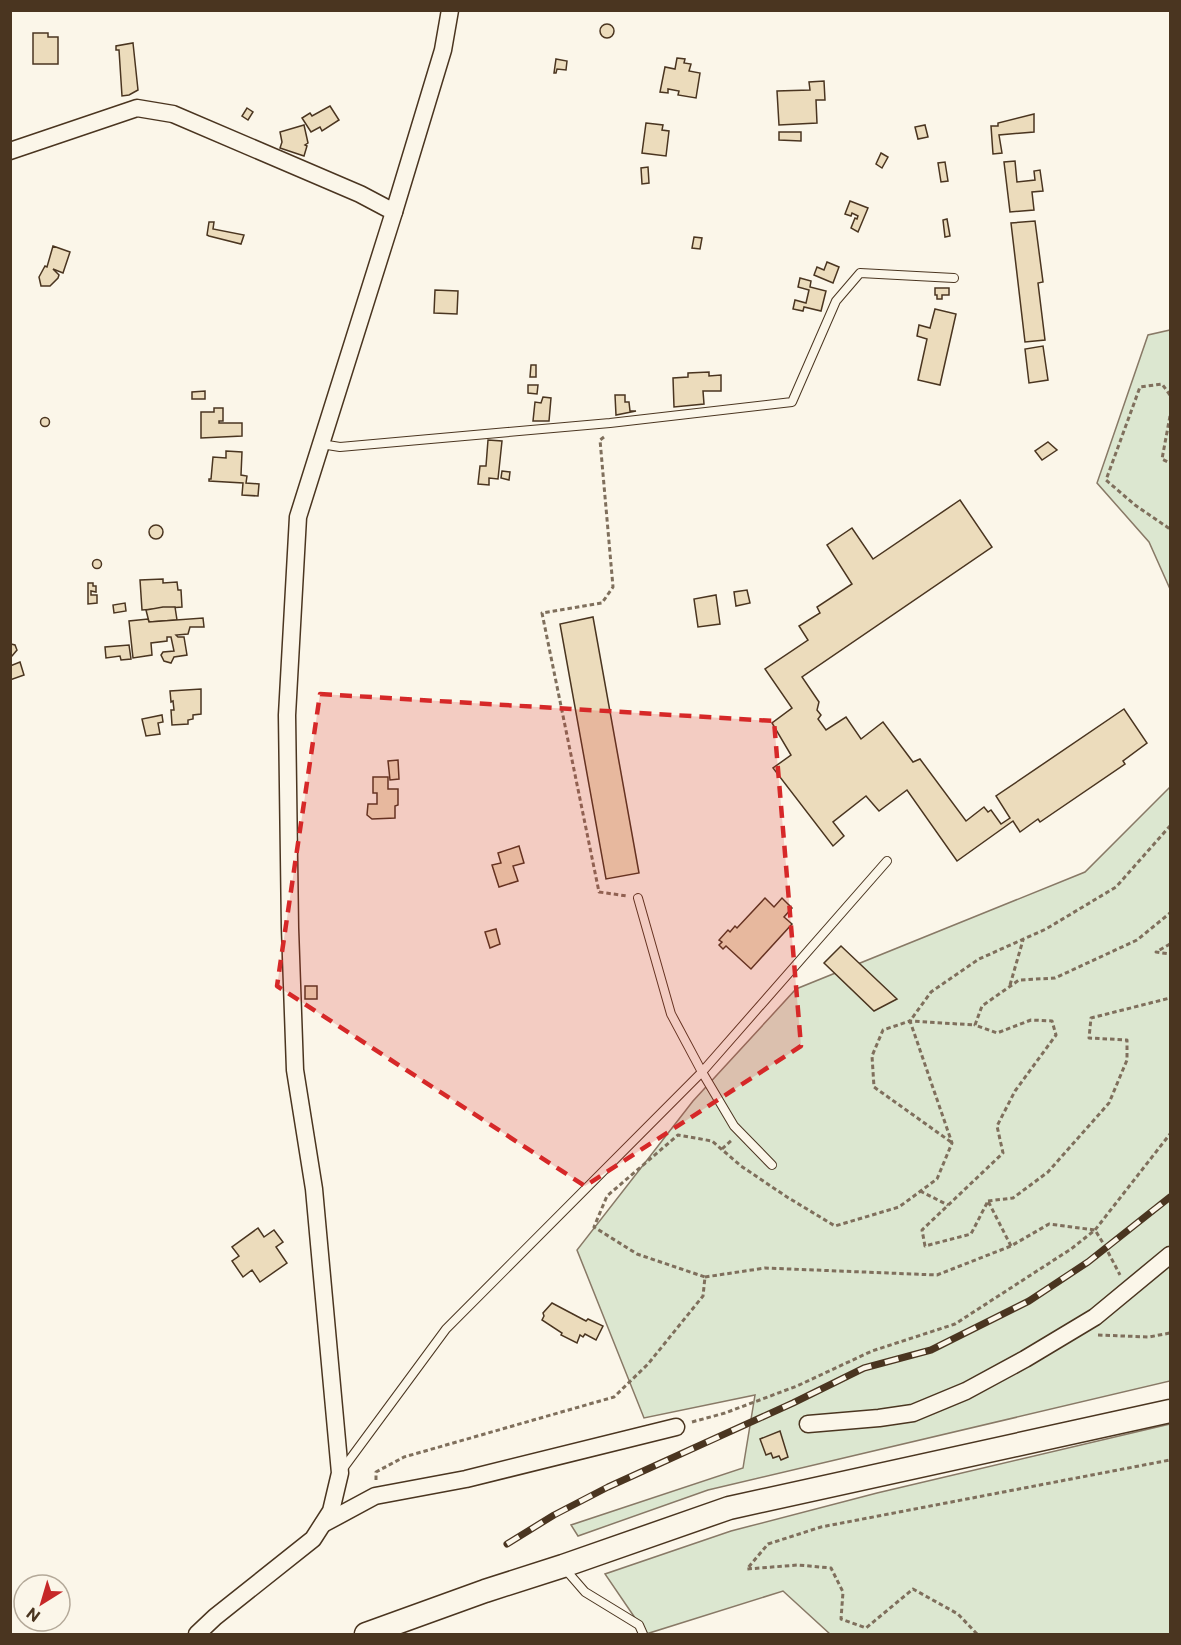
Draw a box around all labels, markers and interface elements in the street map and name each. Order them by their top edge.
north arrow [12,1573,72,1633]
text: N [22,1604,43,1627]

